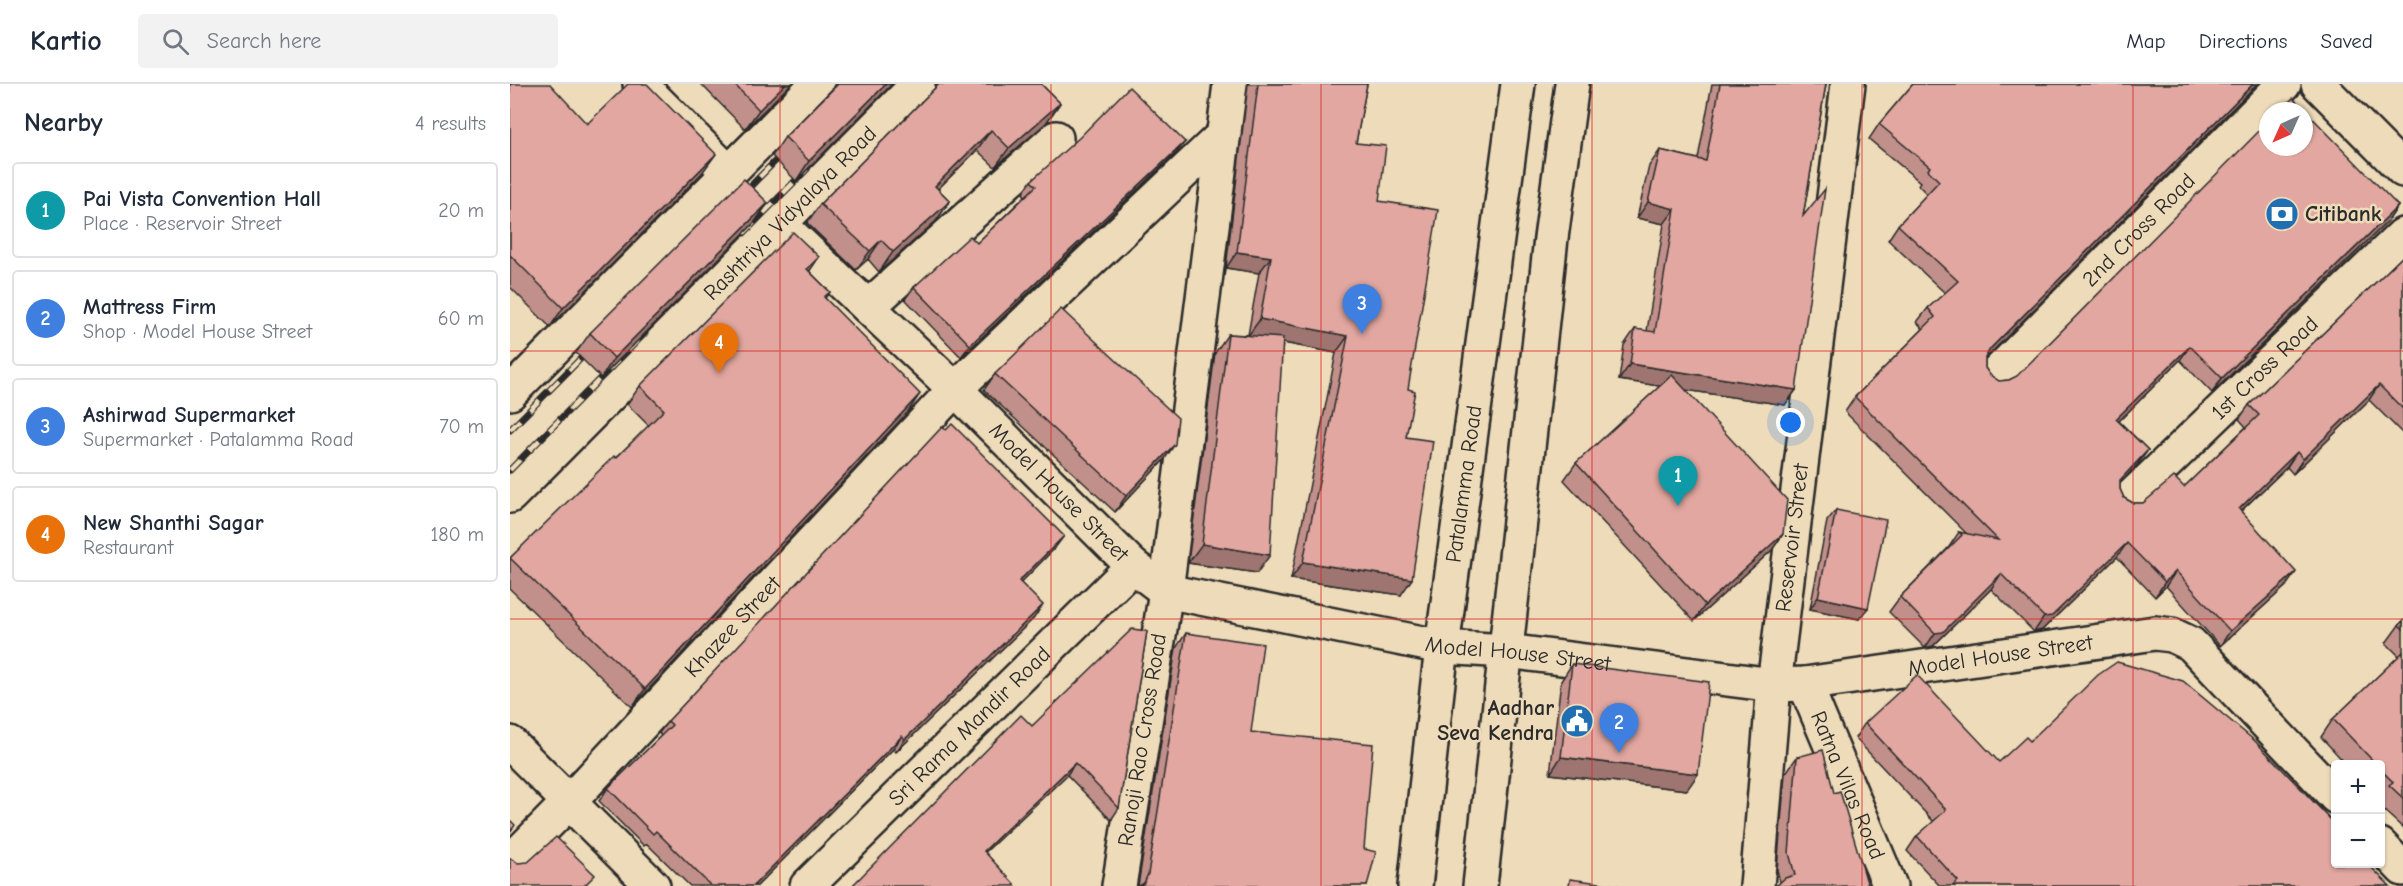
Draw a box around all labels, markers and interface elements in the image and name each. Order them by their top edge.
search box [138,14,558,68]
text: Kartio [30,25,102,57]
icon: search [159,25,192,58]
text: Search here [207,28,321,54]
text: Map [2126,29,2166,53]
text: Directions [2199,29,2288,53]
text: Saved [2321,29,2373,53]
north arrow [2259,102,2313,156]
text: Nearby [24,108,103,138]
text: 4 results [415,112,486,135]
street label: Rashtriya Vidyalaya Road [698,121,882,306]
street label: 2nd Cross Road [2077,168,2201,292]
text: Pai Vista Convention Hall [83,186,321,212]
bank icon: Citibank [2264,196,2300,232]
text: 1 [42,199,49,222]
text: 20 m [438,199,484,222]
place label: Citibank [2305,201,2382,227]
text: Place · Reservoir Street [83,212,281,235]
pin: 3 [1342,284,1382,334]
text: Mattress Firm [83,294,216,320]
text: 2 [41,307,50,330]
text: 60 m [438,307,484,330]
street label: 1st Cross Road [2206,311,2324,425]
text: Shop · Model House Street [83,320,312,343]
pin: 4 [700,324,738,373]
text: Ashirwad Supermarket [83,402,295,428]
street label: Patalamma Road [1441,404,1487,564]
your location [1776,408,1805,437]
text: 3 [41,415,50,438]
text: 70 m [439,415,484,438]
street label: Model House Street [984,417,1135,568]
text: Supermarket · Patalamma Road [83,428,354,451]
pin: 1 [1658,456,1698,506]
street label: Reservoir Street [1770,461,1814,614]
text: New Shanthi Sagar [83,510,264,536]
text: 4 [41,523,50,546]
text: 180 m [430,523,484,546]
text: Restaurant [83,536,173,559]
street label: Khazee Street [679,570,787,683]
street label: Model House Street [1906,629,2095,682]
street label: Ranoji Rao Cross Road [1113,631,1172,848]
street label: Model House Street [1423,631,1613,677]
street label: Sri Rama Mandir Road [883,641,1056,811]
place label: Aadhar Seva Kendra [1437,695,1554,746]
public building icon: Aadhar Seva Kendra [1559,703,1595,739]
pin: 2 [1600,704,1638,753]
street label: Ratna Vilas Road [1805,707,1890,863]
map controls [2331,760,2385,868]
button: + [2331,760,2385,814]
button: − [2331,814,2385,868]

